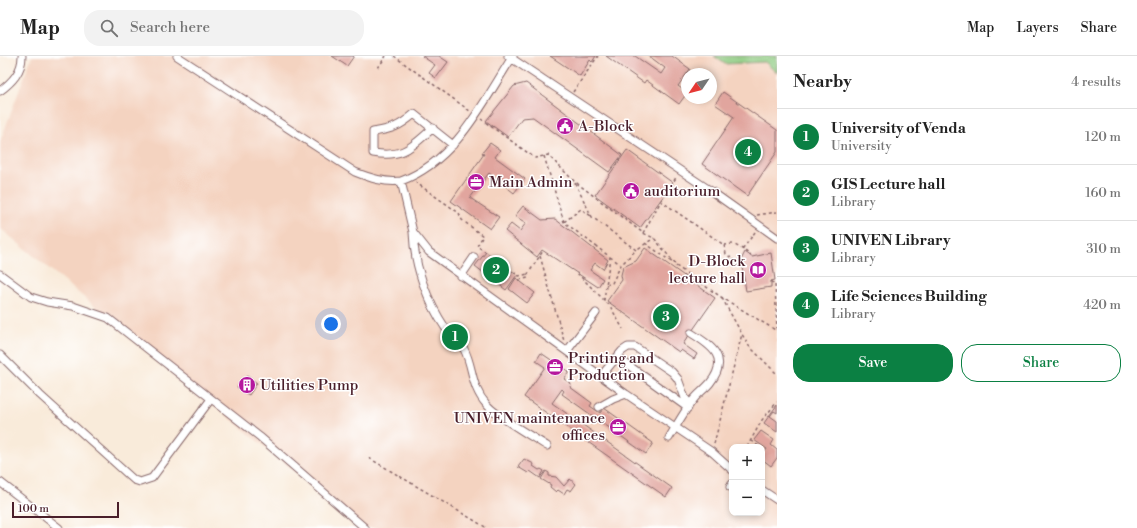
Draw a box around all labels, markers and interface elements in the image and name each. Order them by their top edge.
search box [84,10,364,46]
text: Map [20,16,60,40]
icon: search [98,17,120,39]
text: Search here [130,18,210,37]
text: Map [967,19,994,37]
text: Layers [1016,19,1059,37]
text: Share [1081,19,1117,37]
north arrow [681,68,717,104]
text: Nearby [793,71,852,93]
text: 4 results [1071,74,1121,90]
public building icon: A-Block [555,116,575,136]
place label: A-Block [577,117,634,136]
text: University of Venda [831,119,966,138]
text: 1 [803,129,809,145]
text: 120 m [1085,129,1121,145]
pin: 4 [735,137,761,167]
text: University [831,138,892,154]
office icon: Main Admin [466,172,486,192]
place label: Main Admin [489,173,572,192]
text: GIS Lecture hall [831,175,945,194]
public building icon: auditorium [621,181,641,201]
place label: auditorium [644,182,720,201]
text: 2 [802,185,810,201]
text: 160 m [1085,185,1121,201]
text: Library [831,194,876,210]
text: UNIVEN Library [831,231,951,250]
text: 3 [802,241,810,257]
text: 310 m [1086,241,1121,257]
text: Library [831,250,876,266]
place label: D-Block lecture hall [669,252,746,288]
pin: 2 [483,255,509,285]
library icon: D-Block lecture hall [748,260,768,280]
text: Life Sciences Building [831,287,987,306]
text: 4 [802,297,810,313]
text: 420 m [1083,297,1121,313]
pin: 3 [653,302,679,332]
text: Library [831,306,876,322]
your location [321,314,341,334]
pin: 1 [442,322,468,352]
button: Save [793,344,953,382]
button: Share [961,344,1121,382]
place label: Printing and Production [568,349,655,385]
office icon: Printing and Production [545,357,565,377]
building icon: Utilities Pump [237,375,257,395]
place label: Utilities Pump [260,376,358,395]
place label: UNIVEN maintenance offices [454,409,605,445]
office icon: UNIVEN maintenance offices [608,417,628,437]
map controls [729,444,765,516]
button: + [729,444,765,480]
button: − [729,480,765,516]
scale bar [12,500,119,519]
text: 100 m [18,502,49,516]

